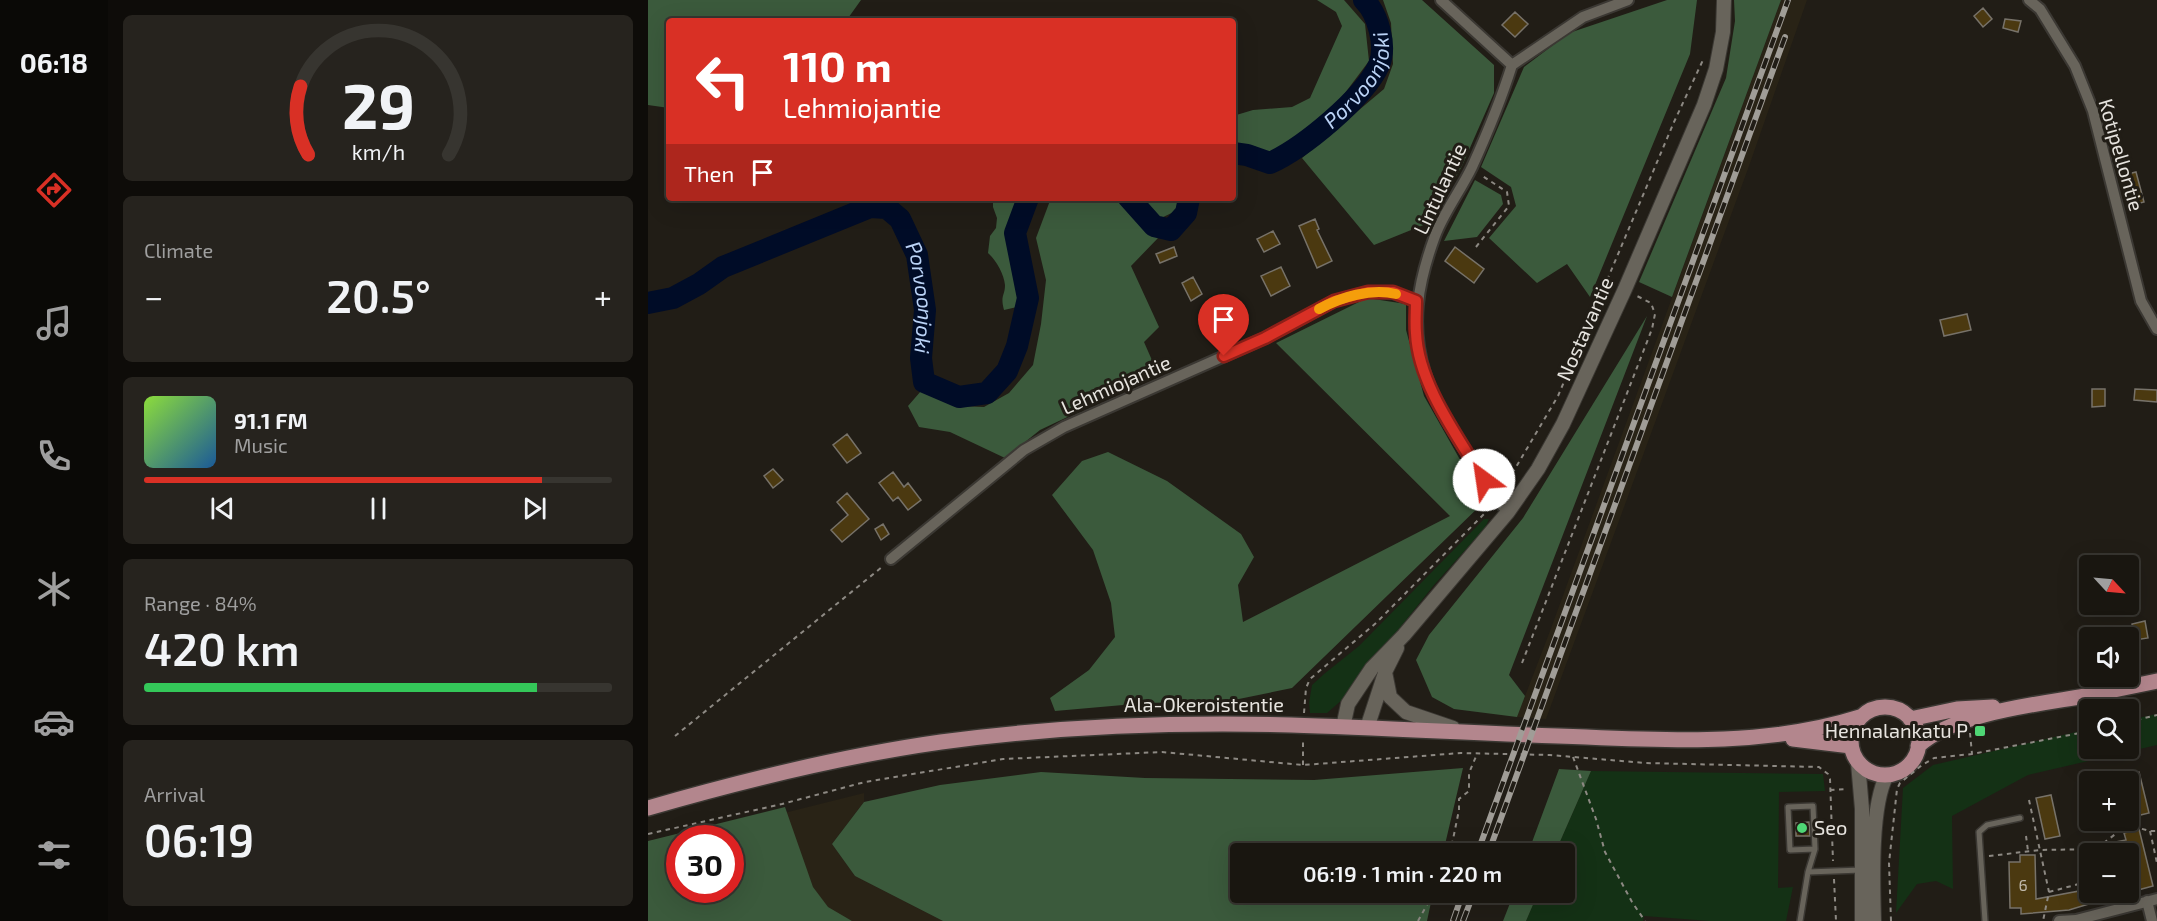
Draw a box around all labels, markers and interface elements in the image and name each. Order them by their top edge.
water label: Porvoonjoki [1318,30,1393,133]
text: 110 m [783,40,892,90]
icon: left [684,42,762,120]
text: 06:18 [20,46,88,78]
text: 29 [341,67,415,142]
text: Lehmiojantie [783,91,941,123]
street label: Kotipellontie [2094,96,2149,214]
text: km/h [351,139,405,164]
street label: Lintulantie [1408,139,1471,238]
icon: arrive [746,156,779,189]
text: Then [684,160,734,186]
icon: directions [33,169,75,211]
water label: Porvoonjoki [901,237,939,355]
text: Climate [144,238,213,262]
text: 20.5° [326,268,431,322]
street label: Nostavantie [1551,273,1618,384]
text: − [144,276,163,316]
text: + [594,276,612,316]
pin [1198,294,1249,356]
icon: music [33,302,75,344]
icon: arrive [1207,303,1240,336]
street label: Lehmiojantie [1057,349,1174,419]
text: 91.1 FM [234,407,308,433]
text: Music [234,433,288,457]
icon: phone [33,435,75,477]
position arrow [1452,448,1516,512]
icon: previous [206,492,239,525]
icon: pause [362,492,395,525]
icon: next [518,492,551,525]
north arrow [2079,555,2139,615]
map controls [2079,555,2139,903]
icon: climate [33,568,75,610]
text: Range · 84% [144,591,257,615]
text: 420 km [144,621,300,675]
button: sound [2079,627,2139,687]
street label: Ala-Okeroistentie [1124,692,1284,716]
button: search [2079,699,2139,759]
icon: car [33,701,75,743]
place label: Hennalankatu P [1825,718,1968,742]
marker: Hennalankatu P [1973,724,1987,738]
button: + [2079,771,2139,831]
text: Arrival [144,782,205,806]
text: 06:19 [144,812,254,866]
place label: Seo [1814,815,1847,839]
marker: Seo [1795,821,1809,835]
speed limit sign: 30 [666,825,744,903]
icon: filters [33,834,75,876]
button: − [2079,843,2139,903]
text: 06:19 · 1 min · 220 m [1303,860,1502,886]
house number: 6 [2018,875,2028,894]

